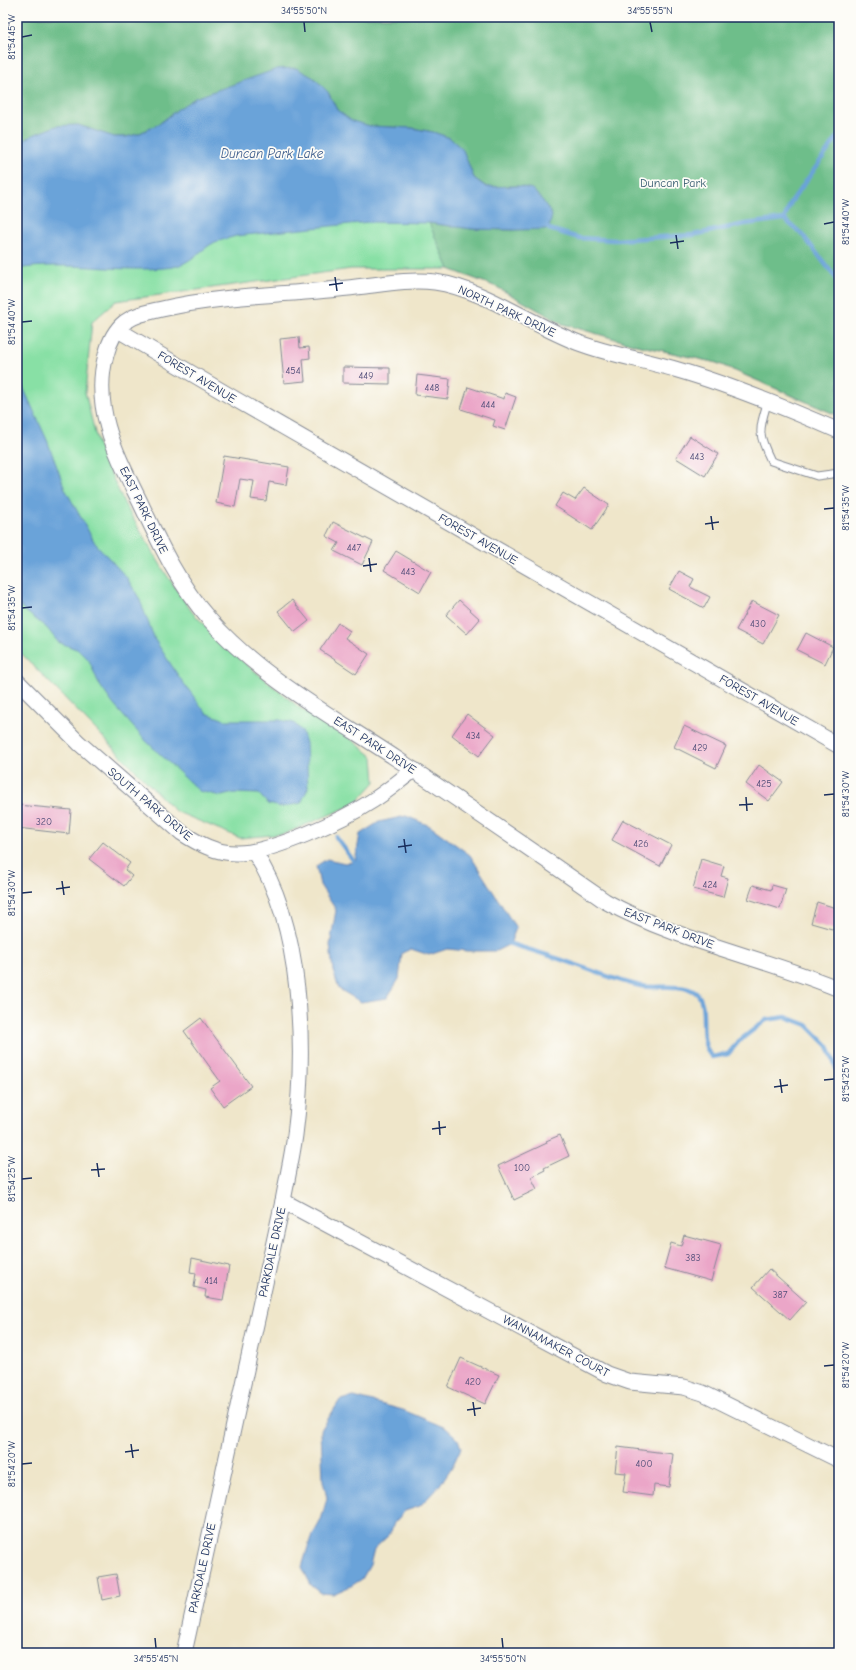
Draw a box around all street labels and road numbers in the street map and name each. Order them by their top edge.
street label: NORTH PARK DRIVE [456,282,558,340]
street label: FOREST AVENUE [155,348,239,406]
street label: EAST PARK DRIVE [117,464,171,556]
street label: FOREST AVENUE [436,511,520,567]
street label: FOREST AVENUE [717,672,801,728]
street label: EAST PARK DRIVE [331,713,419,777]
street label: SOUTH PARK DRIVE [105,765,195,843]
street label: EAST PARK DRIVE [622,904,716,952]
street label: PARKDALE DRIVE [256,1206,288,1298]
street label: WANNAMAKER COURT [500,1312,612,1380]
street label: PARKDALE DRIVE [186,1522,218,1614]

